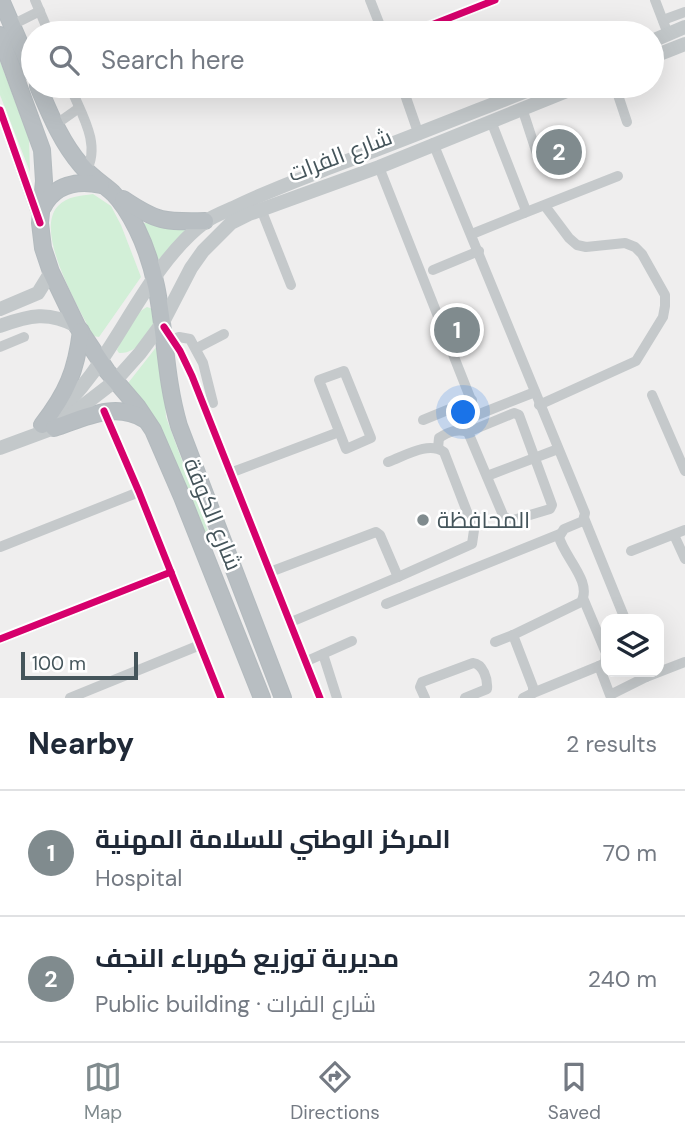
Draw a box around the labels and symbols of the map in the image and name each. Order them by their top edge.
street label: شارع الفرات [284,121,397,189]
pin: 2 [536,126,582,178]
pin: 1 [434,304,480,356]
your location [446,395,480,429]
street label: شارع الكوفة [176,453,249,575]
place label: المحافظة [437,505,530,535]
marker: المحافظة [415,512,431,528]
scale bar [21,649,138,681]

